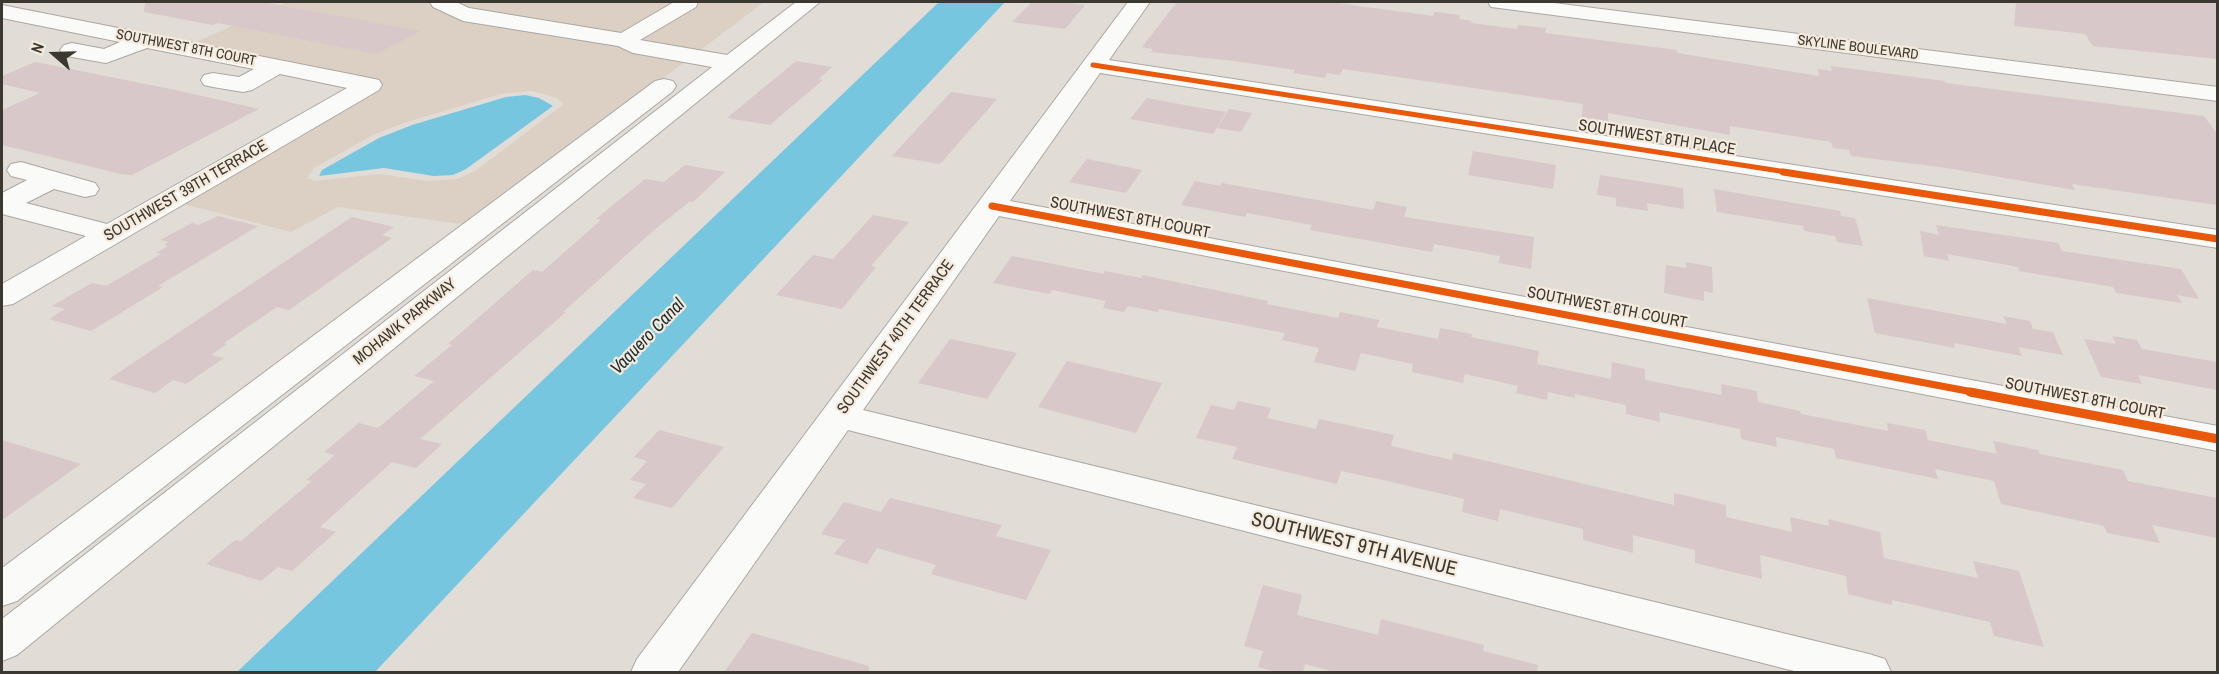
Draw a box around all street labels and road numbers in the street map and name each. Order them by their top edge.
street label: SOUTHWEST 8TH COURT [115,26,257,70]
street label: SKYLINE BOULEVARD [1797,32,1919,64]
street label: SOUTHWEST 8TH PLACE [1577,116,1737,160]
street label: SOUTHWEST 39TH TERRACE [101,136,271,246]
street label: SOUTHWEST 8TH COURT [1048,193,1212,243]
street label: SOUTHWEST 40TH TERRACE [834,256,958,418]
street label: MOHAWK PARKWAY [350,275,460,369]
street label: SOUTHWEST 8TH COURT [1525,283,1689,333]
street label: SOUTHWEST 8TH COURT [2003,374,2167,424]
street label: SOUTHWEST 9TH AVENUE [1249,508,1459,582]

